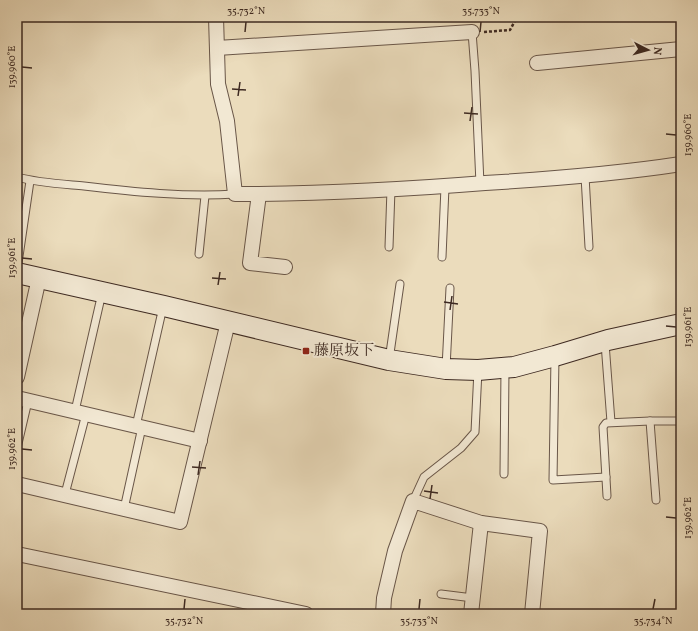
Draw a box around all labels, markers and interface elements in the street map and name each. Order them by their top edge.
text: 35.732°N [227,4,266,18]
text: 35.733°N [462,4,501,18]
north arrow [628,30,668,70]
text: 139.960°E [5,46,19,88]
text: N [649,46,664,56]
text: 139.960°E [681,114,695,156]
text: 139.961°E [5,238,19,278]
text: 139.961°E [681,307,695,347]
place label: 藤原坂下 [314,341,374,362]
marker: 藤原坂下 [301,346,311,356]
text: 139.962°E [5,428,19,470]
text: 139.962°E [681,497,695,539]
text: 35.732°N [165,614,204,628]
text: 35.733°N [400,614,439,628]
text: 35.734°N [634,614,673,628]

